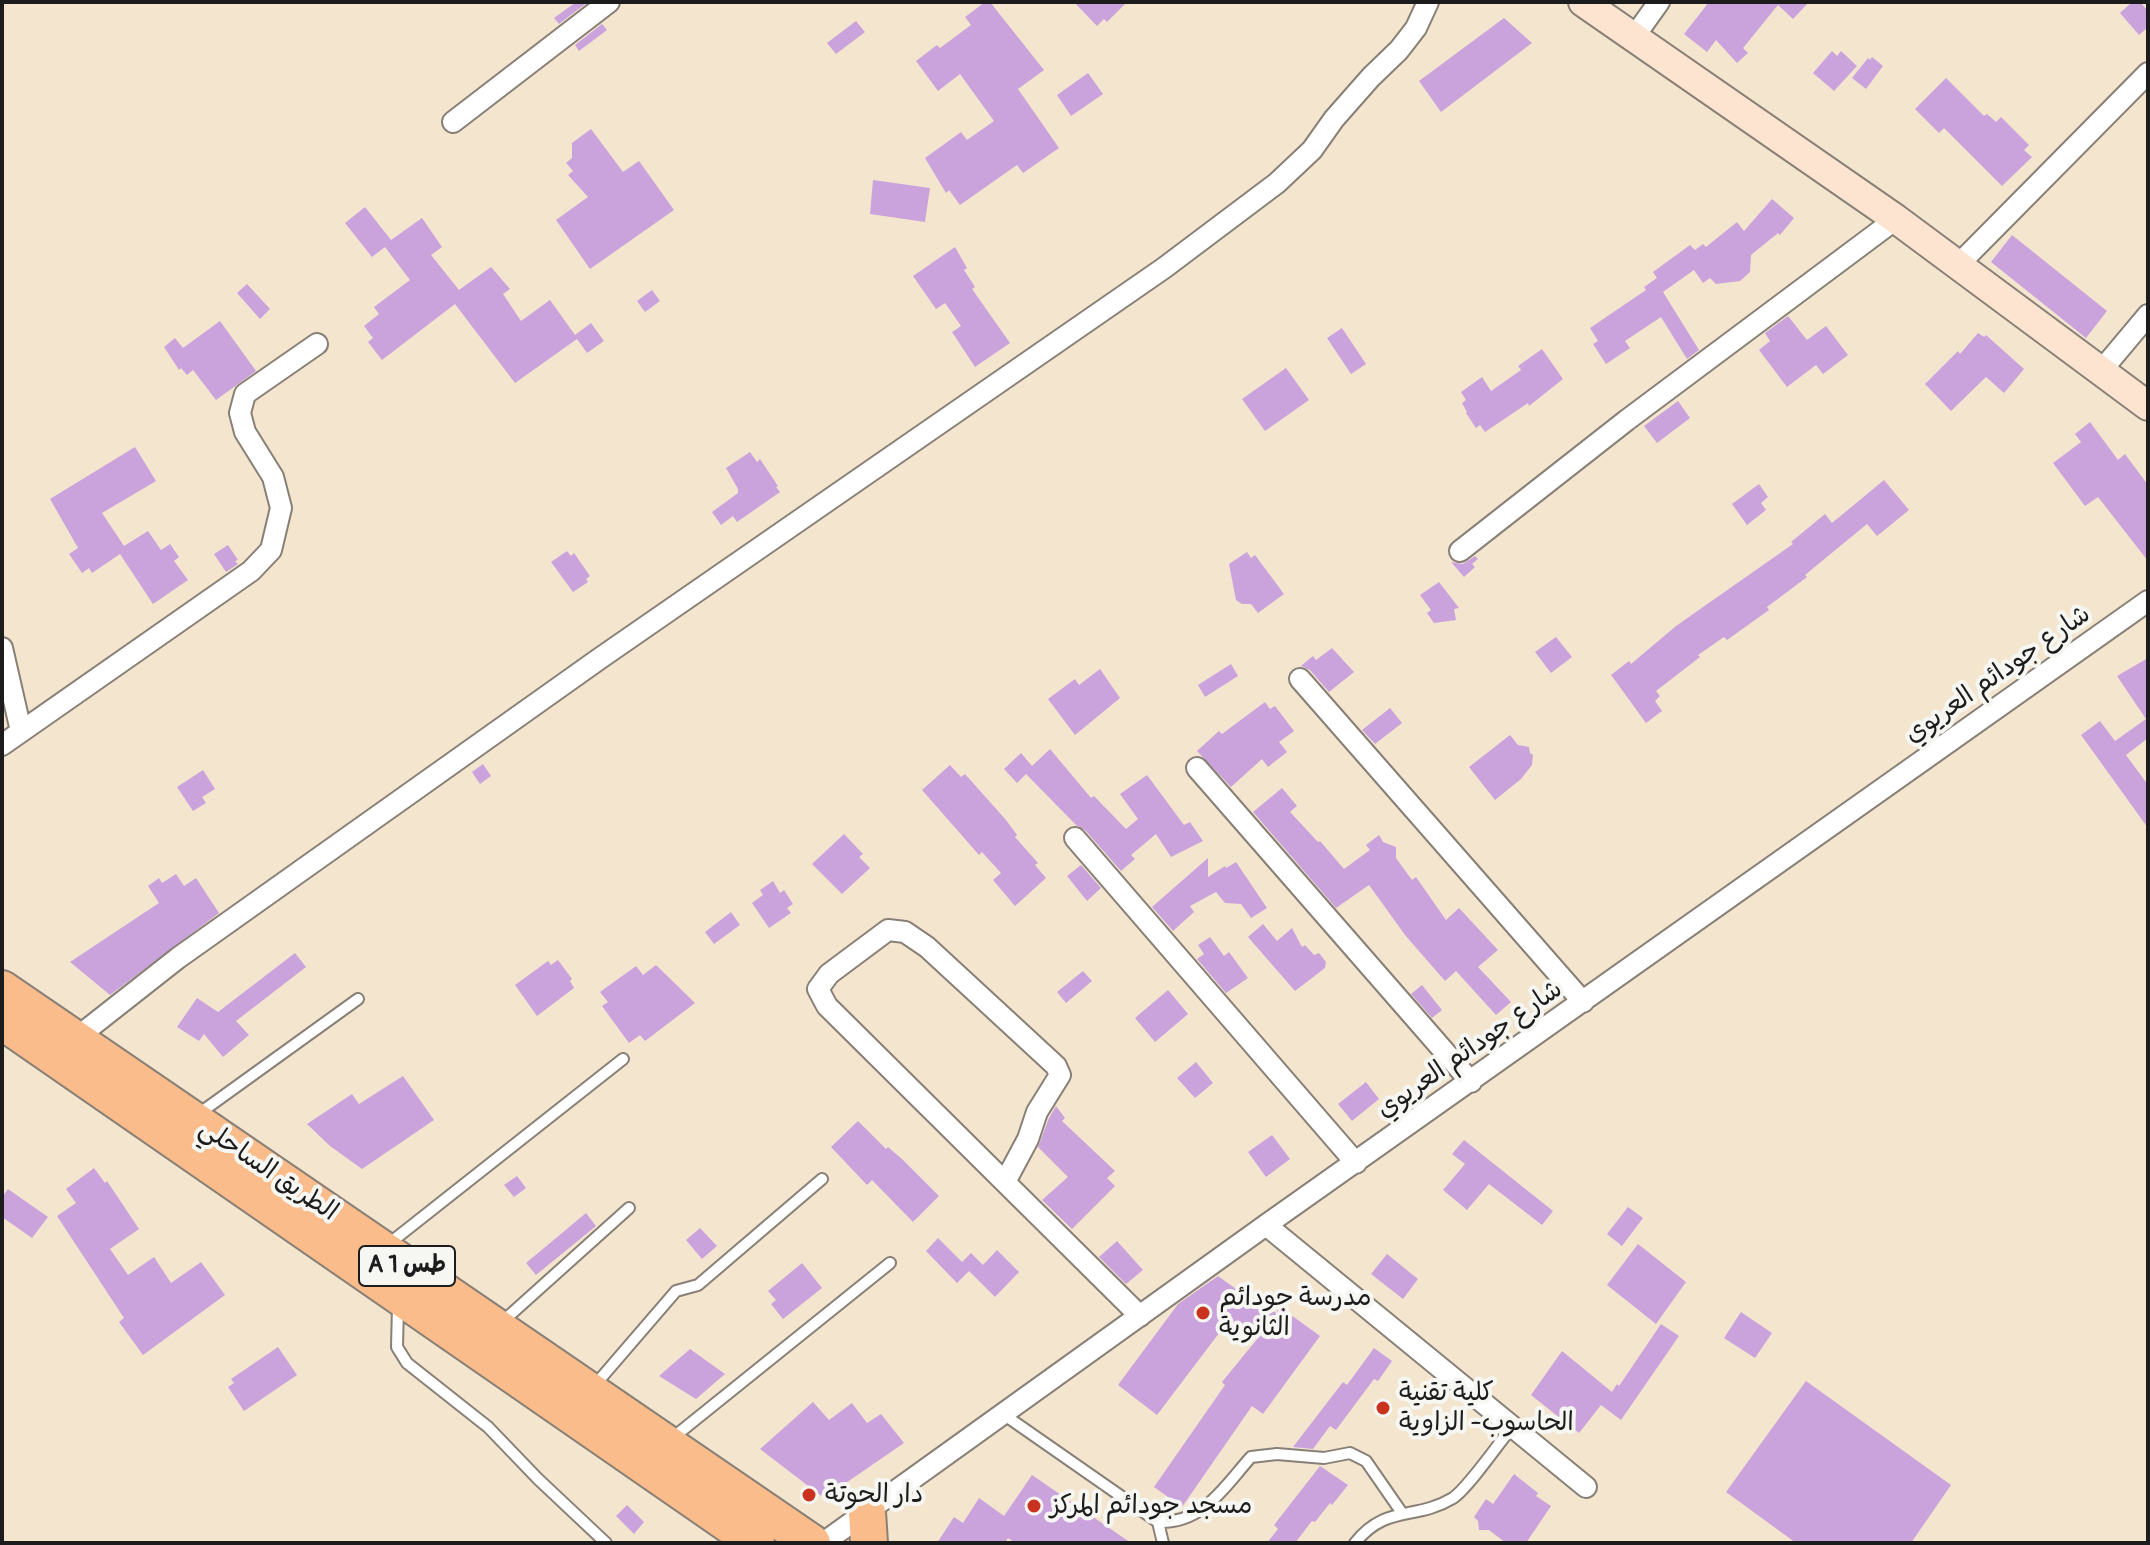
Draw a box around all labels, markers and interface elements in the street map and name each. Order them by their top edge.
street label: شارع جودائم العريوي [1899,599,2097,751]
street label: شارع جودائم العريوي [1371,974,1569,1126]
street label: الطريق الساحلي [193,1113,343,1229]
road number: A 1 طس [359,1246,455,1286]
place label: مدرسة جودائم الثانوية [1219,1282,1372,1344]
marker: مدرسة جودائم الثانوية [1194,1304,1212,1322]
place label: كلية تقنية الحاسوب- الزاوية [1399,1377,1574,1438]
marker: كلية تقنية الحاسوب- الزاوية [1374,1399,1392,1417]
place label: دار الحوتة [825,1479,923,1511]
marker: دار الحوتة [800,1486,818,1504]
place label: مسجد جودائم المركز [1050,1490,1252,1522]
marker: مسجد جودائم المركز [1025,1497,1043,1515]

